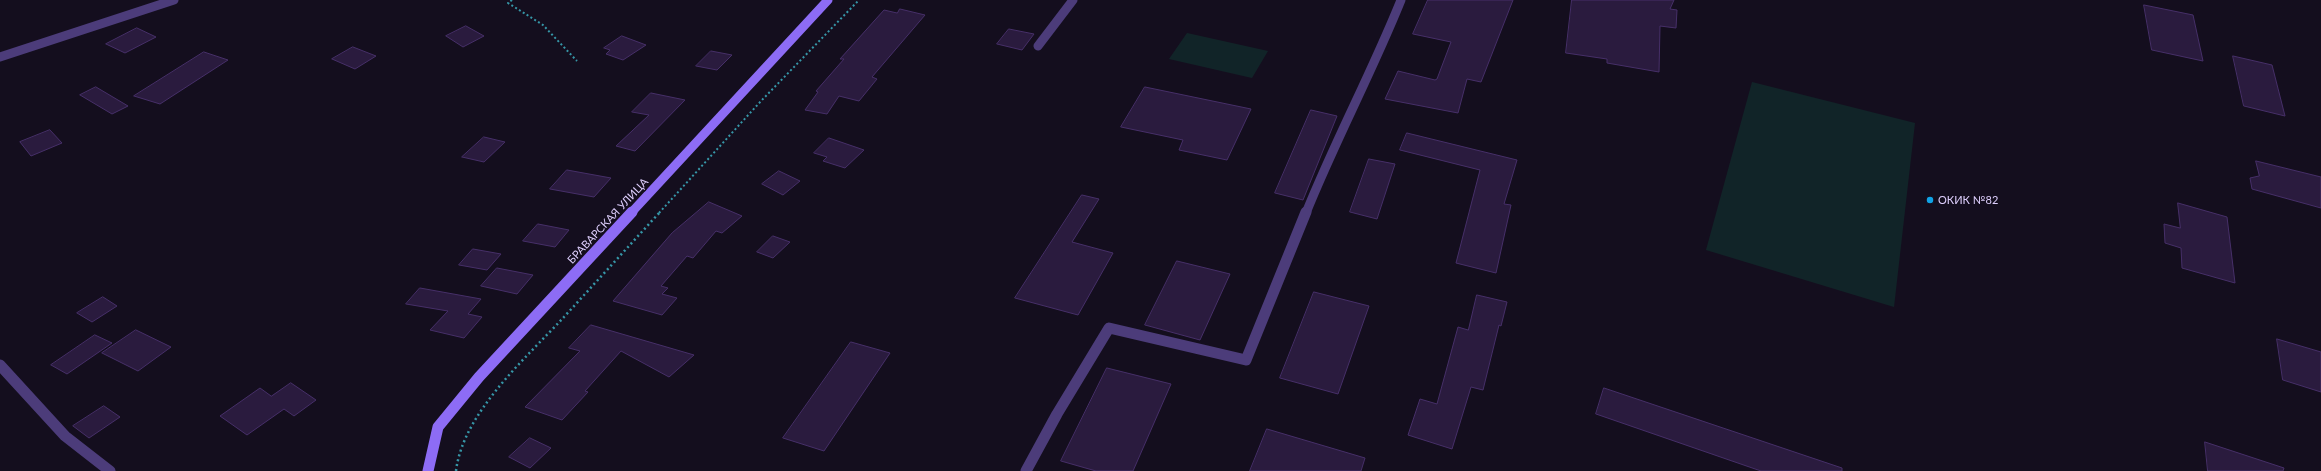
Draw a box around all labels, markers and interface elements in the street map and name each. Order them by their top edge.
street label: БРАВАРСКАЯ УЛИЦА [565,175,651,267]
place label: ОКИК №82 [1938,193,1998,207]
marker: ОКИК №82 [1925,195,1935,205]

